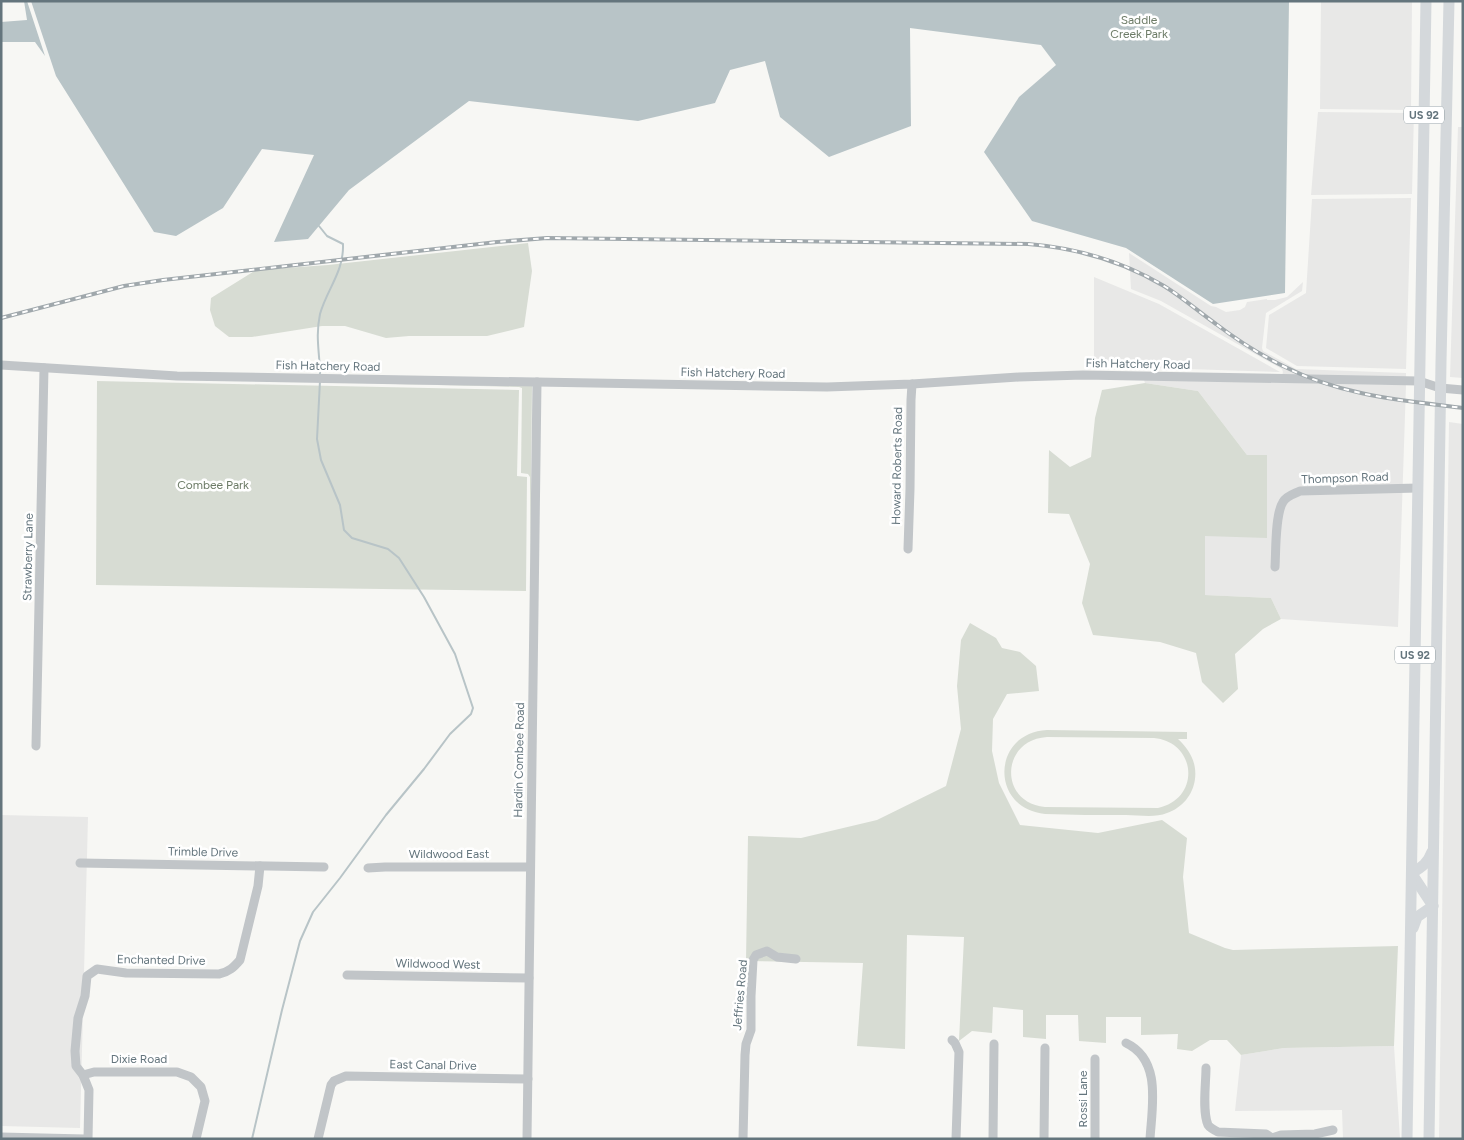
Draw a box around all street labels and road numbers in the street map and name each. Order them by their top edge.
road number: US 92 [1404,106,1444,124]
street label: Fish Hatchery Road [1085,356,1191,372]
street label: Fish Hatchery Road [275,358,381,374]
street label: Fish Hatchery Road [680,365,786,381]
street label: Howard Roberts Road [889,407,905,525]
street label: Thompson Road [1301,469,1389,487]
street label: Strawberry Lane [20,512,36,601]
road number: US 92 [1395,646,1435,664]
street label: Hardin Combee Road [511,702,527,818]
street label: Trimble Drive [168,844,239,860]
street label: Wildwood East [409,847,490,861]
street label: Enchanted Drive [117,952,206,968]
street label: Wildwood West [395,956,481,972]
street label: Jeffries Road [730,959,750,1031]
street label: Dixie Road [111,1052,167,1066]
street label: East Canal Drive [389,1057,477,1073]
street label: Rossi Lane [1076,1070,1090,1128]

